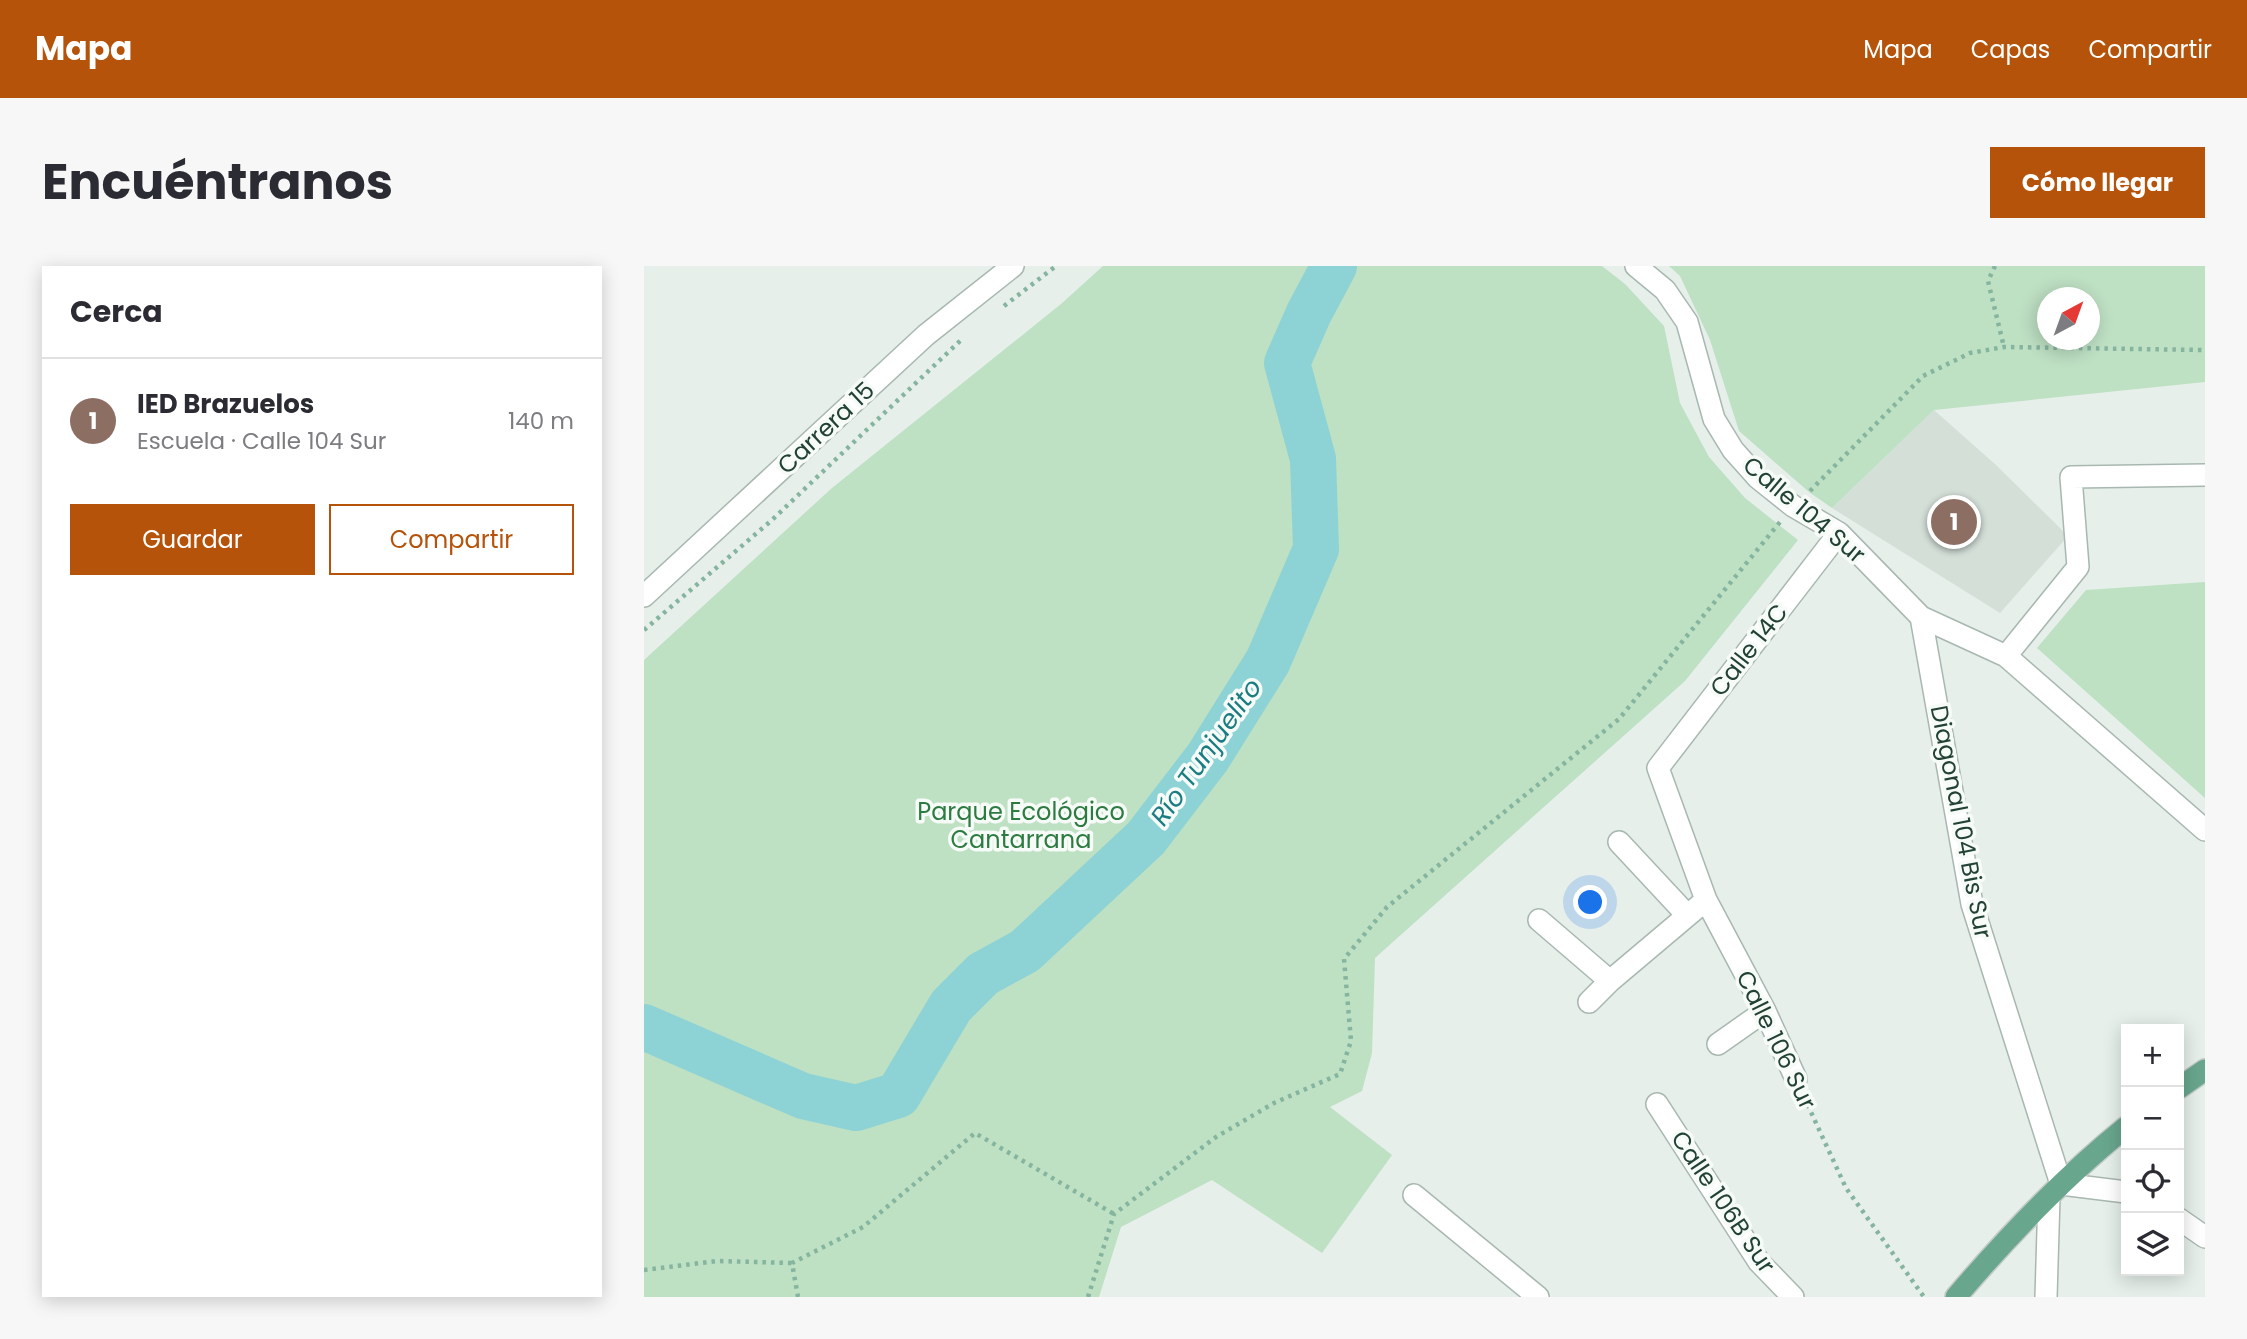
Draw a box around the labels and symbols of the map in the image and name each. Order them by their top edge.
north arrow [2037,287,2100,350]
street label: Carrera 15 [770,374,881,481]
street label: Calle 104 Sur [1736,449,1873,571]
pin: 1 [1931,496,1977,548]
street label: Calle 14C [1702,597,1795,703]
water label: Río Tunjuelito [1142,671,1270,833]
street label: Diagonal 104 Bis Sur [1923,703,2000,941]
park label: Parque Ecológico Cantarrana [917,795,1125,856]
your location [1573,885,1607,919]
street label: Calle 106 Sur [1729,965,1824,1115]
street label: Calle 106B Sur [1663,1124,1783,1280]

